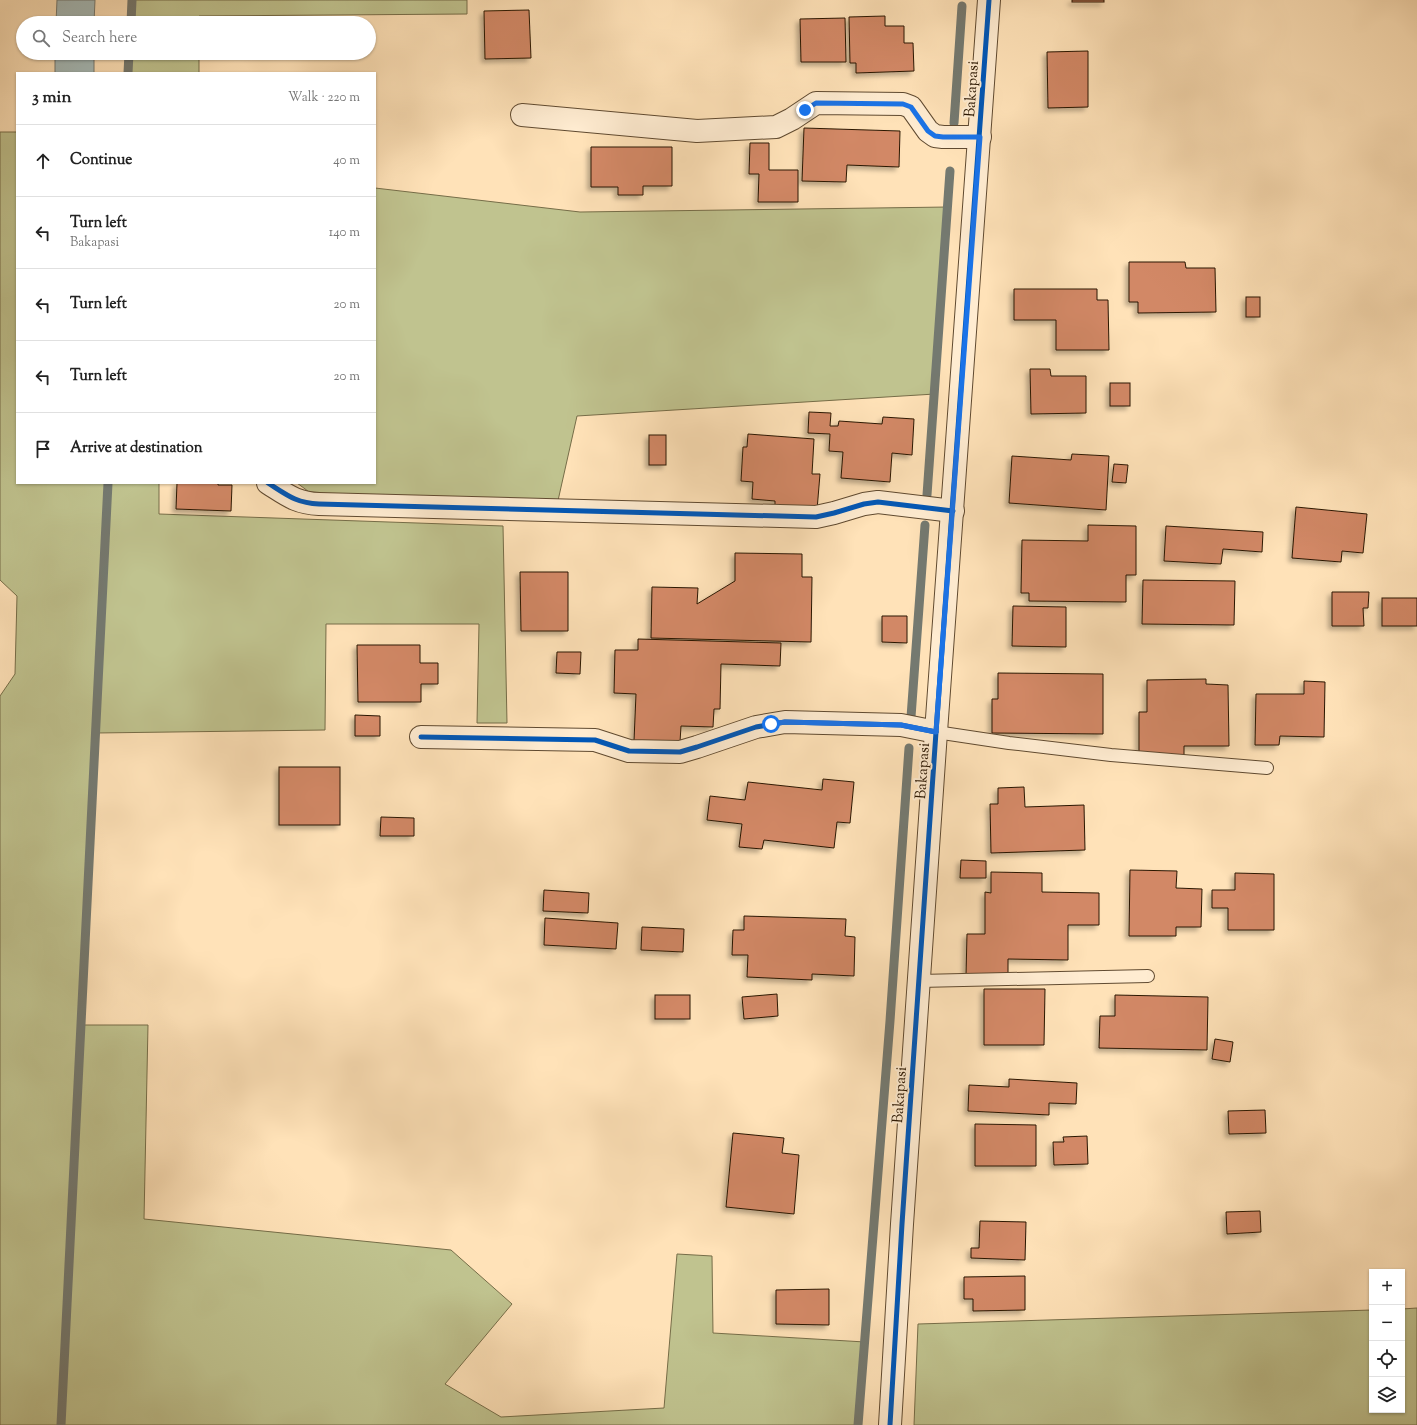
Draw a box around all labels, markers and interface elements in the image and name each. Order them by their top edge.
search box [16,16,376,60]
icon: search [30,27,52,49]
text: Search here [62,28,137,49]
street label: Bakapasi [960,60,985,118]
text: 3 min [32,86,71,110]
text: Walk · 220 m [288,89,360,107]
route end [796,101,814,119]
icon: ahead [32,150,54,172]
text: Continue [70,150,132,171]
text: 40 m [333,152,360,170]
text: Turn left [70,213,127,234]
icon: left [32,222,54,244]
text: 140 m [329,224,360,242]
text: Bakapasi [70,234,119,252]
icon: left [32,294,54,316]
text: Turn left [70,294,127,315]
text: 20 m [334,296,360,314]
icon: left [32,366,54,388]
text: Turn left [70,366,127,387]
text: 20 m [334,368,360,386]
icon: arrive [32,438,54,460]
text: Arrive at destination [70,438,203,459]
route start [762,715,780,733]
street label: Bakapasi [911,742,936,800]
street label: Bakapasi [888,1066,913,1124]
map controls [1369,1269,1405,1413]
button: + [1369,1269,1405,1305]
button: − [1369,1305,1405,1341]
button: locate [1369,1341,1405,1377]
button: layers [1369,1377,1405,1413]

